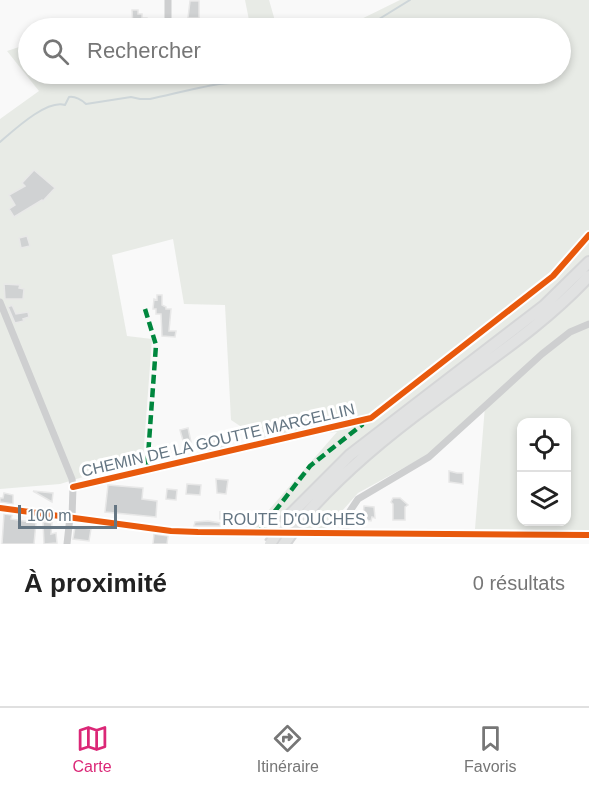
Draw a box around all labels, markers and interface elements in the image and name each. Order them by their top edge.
search box [18,18,571,84]
icon: search [39,35,72,68]
text: Rechercher [87,38,201,63]
street label: CHEMIN DE LA GOUTTE MARCELLIN [80,400,356,480]
map controls [517,418,571,526]
button: locate [517,418,571,472]
button: layers [517,472,571,526]
scale bar [18,502,117,530]
text: 100 m [27,507,71,524]
street label: ROUTE D'OUCHES [222,511,366,528]
text: À proximité [24,568,167,598]
text: 0 résultats [473,572,565,594]
tab: Carte [73,722,112,776]
tab: Itinéraire [257,722,319,776]
tab: Favoris [464,722,516,776]

